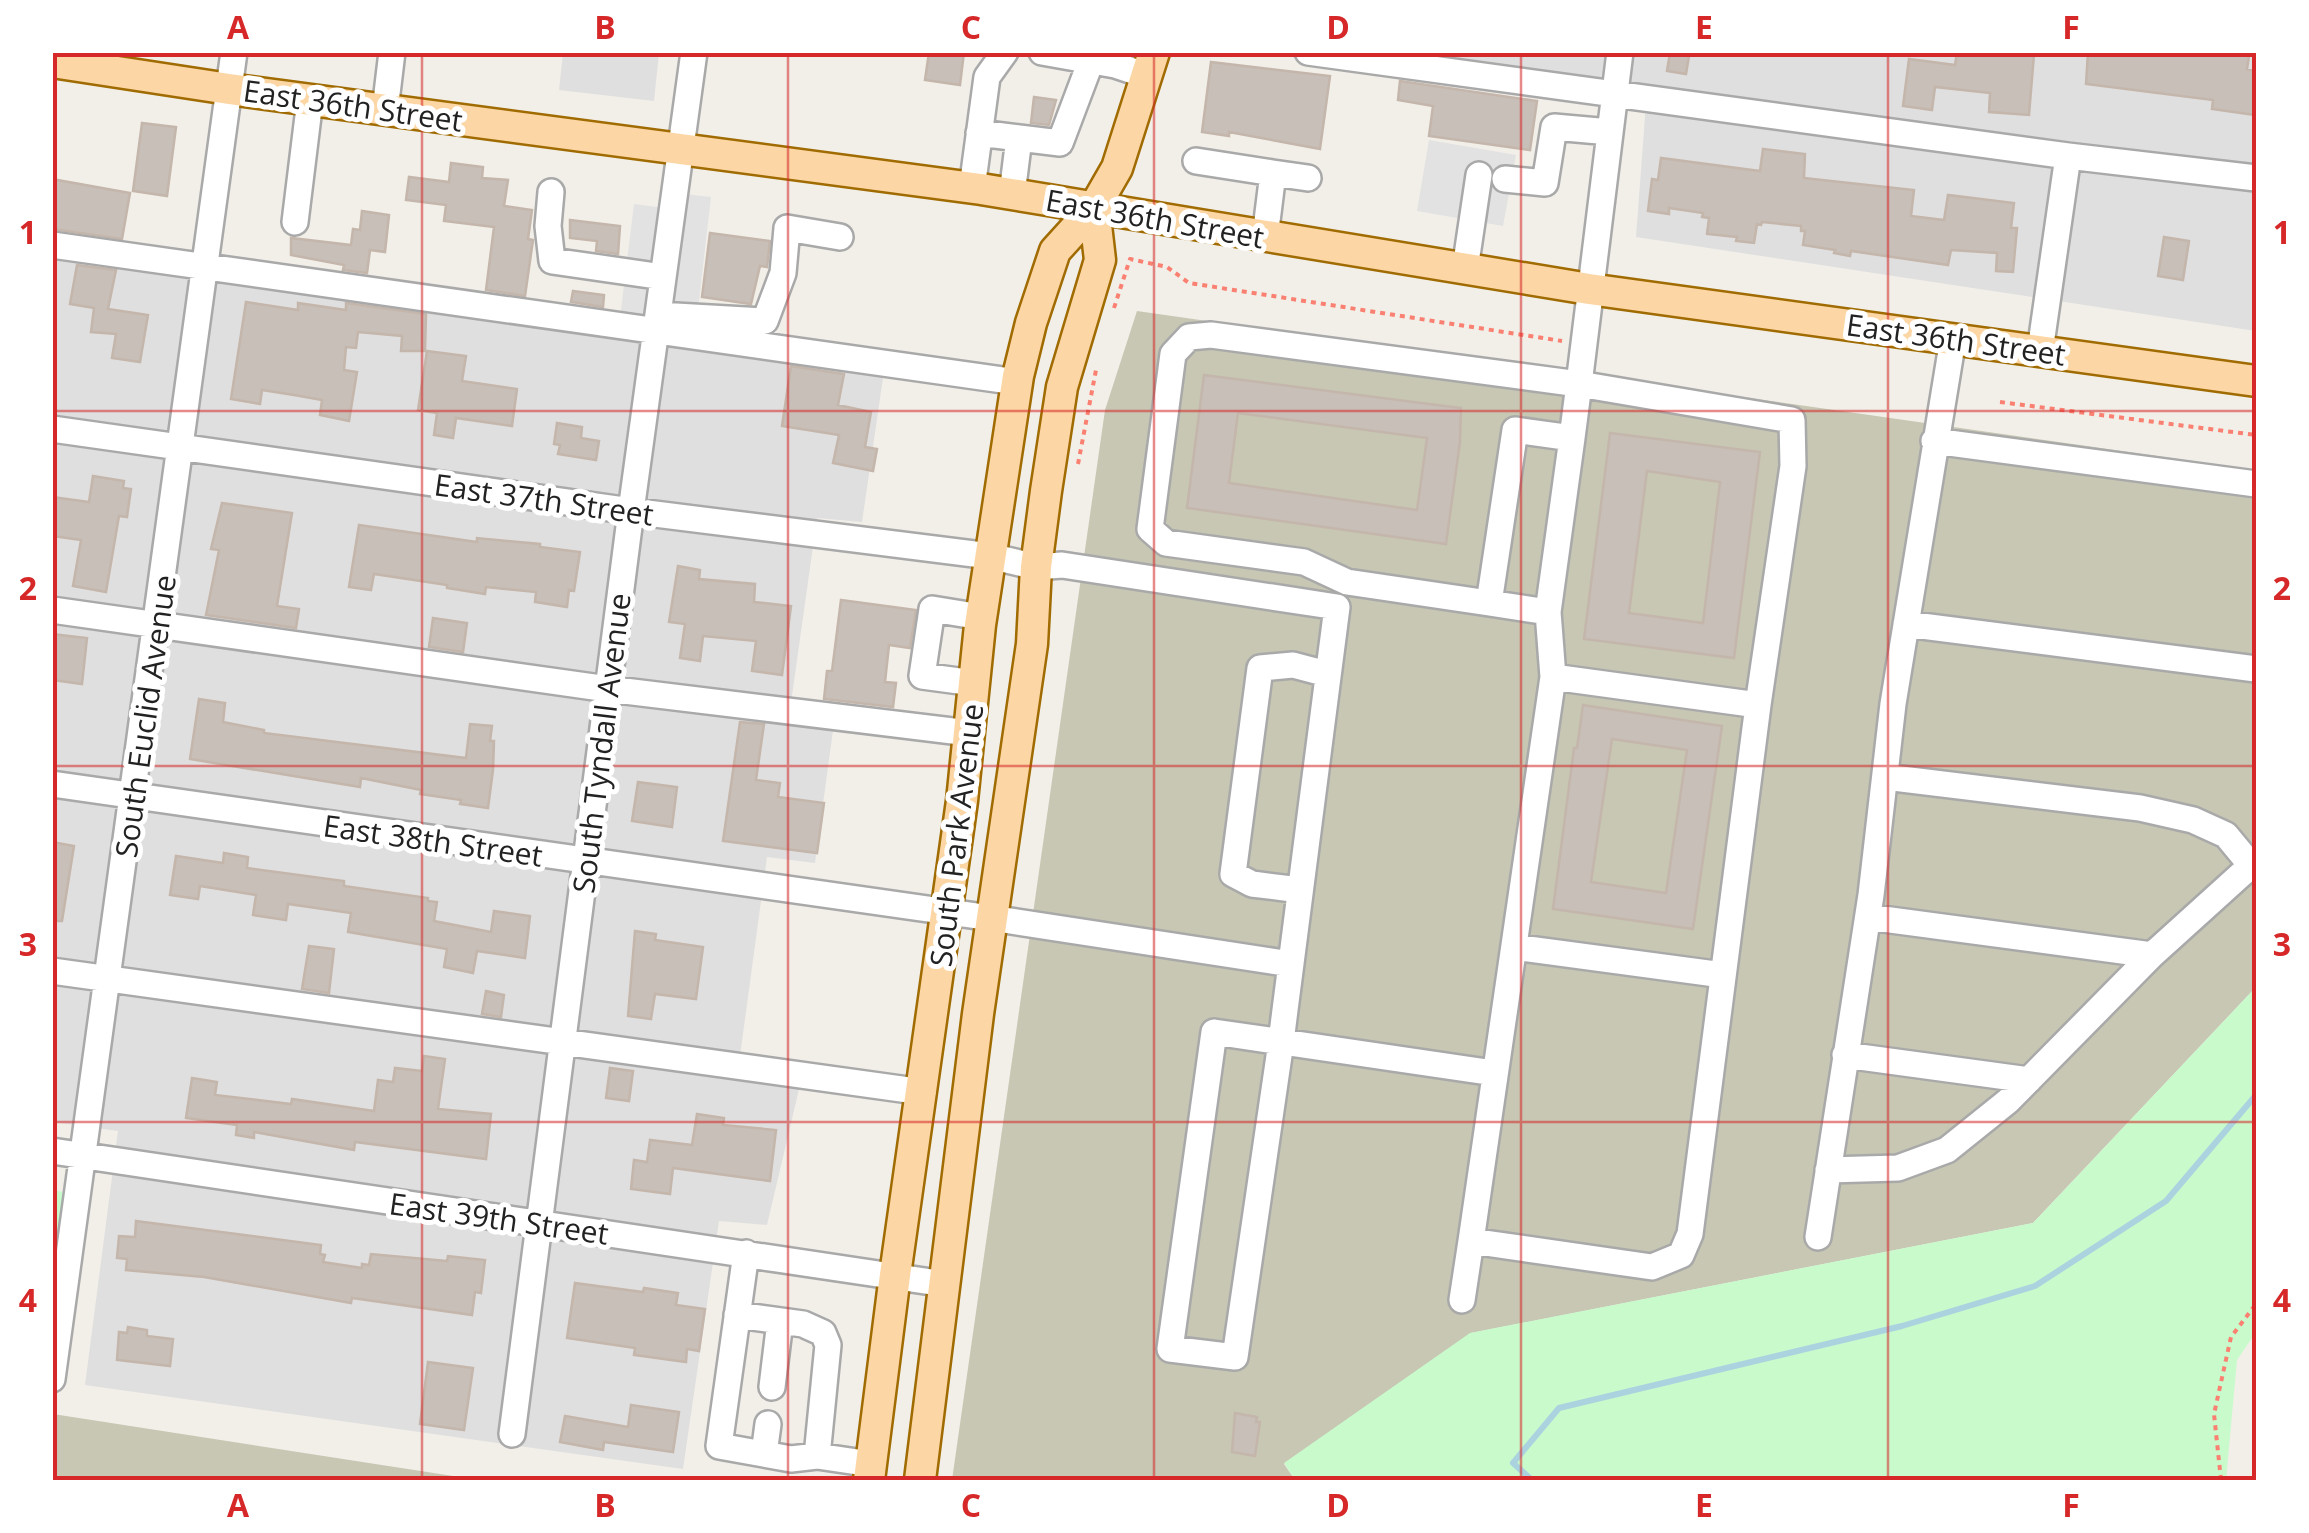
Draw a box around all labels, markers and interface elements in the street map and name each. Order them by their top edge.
text: A [227,5,250,48]
text: B [594,5,616,48]
text: C [961,5,981,48]
text: D [1326,5,1350,48]
text: E [1695,5,1713,48]
text: F [2062,5,2080,48]
street label: East 36th Street [241,69,465,141]
street label: East 36th Street [1043,179,1267,257]
text: 1 [19,210,37,253]
text: 1 [2273,210,2291,253]
street label: East 36th Street [1844,303,2068,375]
street label: East 37th Street [432,463,656,535]
text: 2 [19,566,37,609]
text: 2 [2273,566,2291,609]
street label: South Euclid Avenue [105,572,185,860]
street label: South Tyndall Avenue [562,591,640,895]
street label: South Park Avenue [920,701,992,969]
street label: East 38th Street [321,804,545,876]
text: 3 [19,922,37,965]
text: 3 [2273,922,2291,965]
street label: East 39th Street [387,1182,611,1254]
text: 4 [19,1278,37,1321]
text: 4 [2273,1278,2291,1321]
text: A [227,1483,250,1526]
text: B [594,1483,616,1526]
text: C [961,1483,981,1526]
text: D [1326,1483,1350,1526]
text: E [1695,1483,1713,1526]
text: F [2062,1483,2080,1526]

